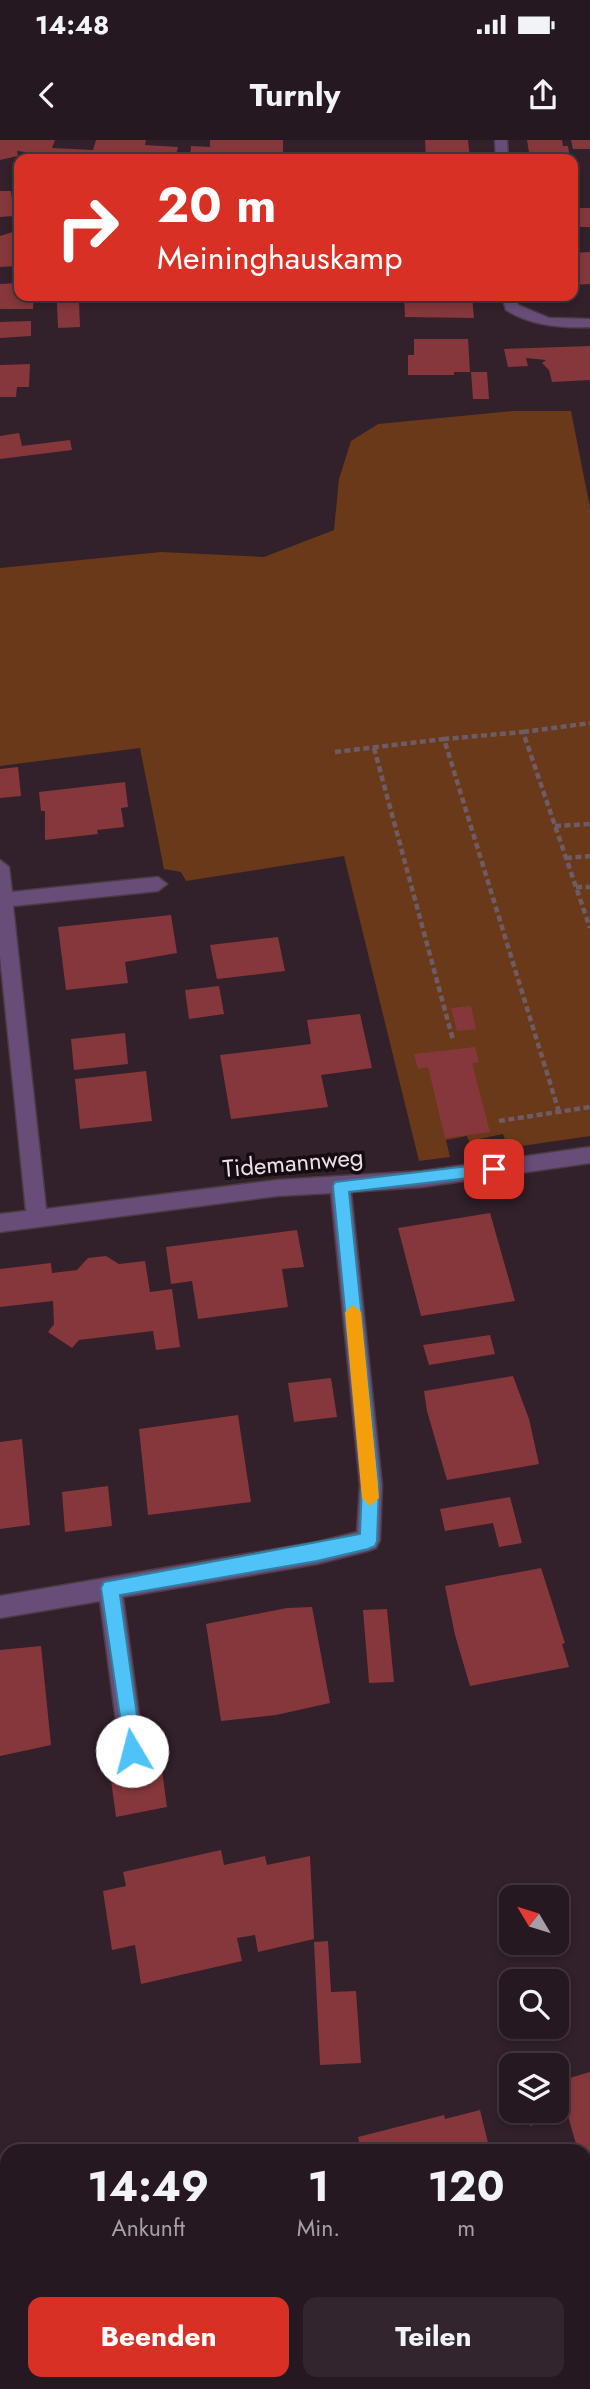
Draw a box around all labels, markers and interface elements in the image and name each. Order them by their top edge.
text: 14:48 [35,6,109,44]
text: Turnly [250,72,340,118]
icon: back [28,76,66,114]
icon: share [524,76,562,114]
text: 20 m [157,170,276,240]
icon: right [42,182,133,273]
text: Meininghauskamp [157,235,402,281]
street label: Tidemannweg [221,1139,365,1186]
pin [464,1139,524,1199]
icon: arrive [475,1150,513,1188]
position arrow [95,1714,169,1788]
north arrow [499,1885,569,1955]
map controls [499,1885,569,2123]
button: search [499,1969,569,2039]
button: layers [499,2053,569,2123]
text: 14:49 [88,2156,209,2217]
text: 1 [308,2156,329,2217]
text: 120 [428,2156,504,2217]
text: Ankunft [112,2211,185,2245]
text: Min. [297,2211,340,2245]
text: m [457,2211,475,2245]
button: Beenden [28,2297,289,2377]
button: Teilen [303,2297,564,2377]

